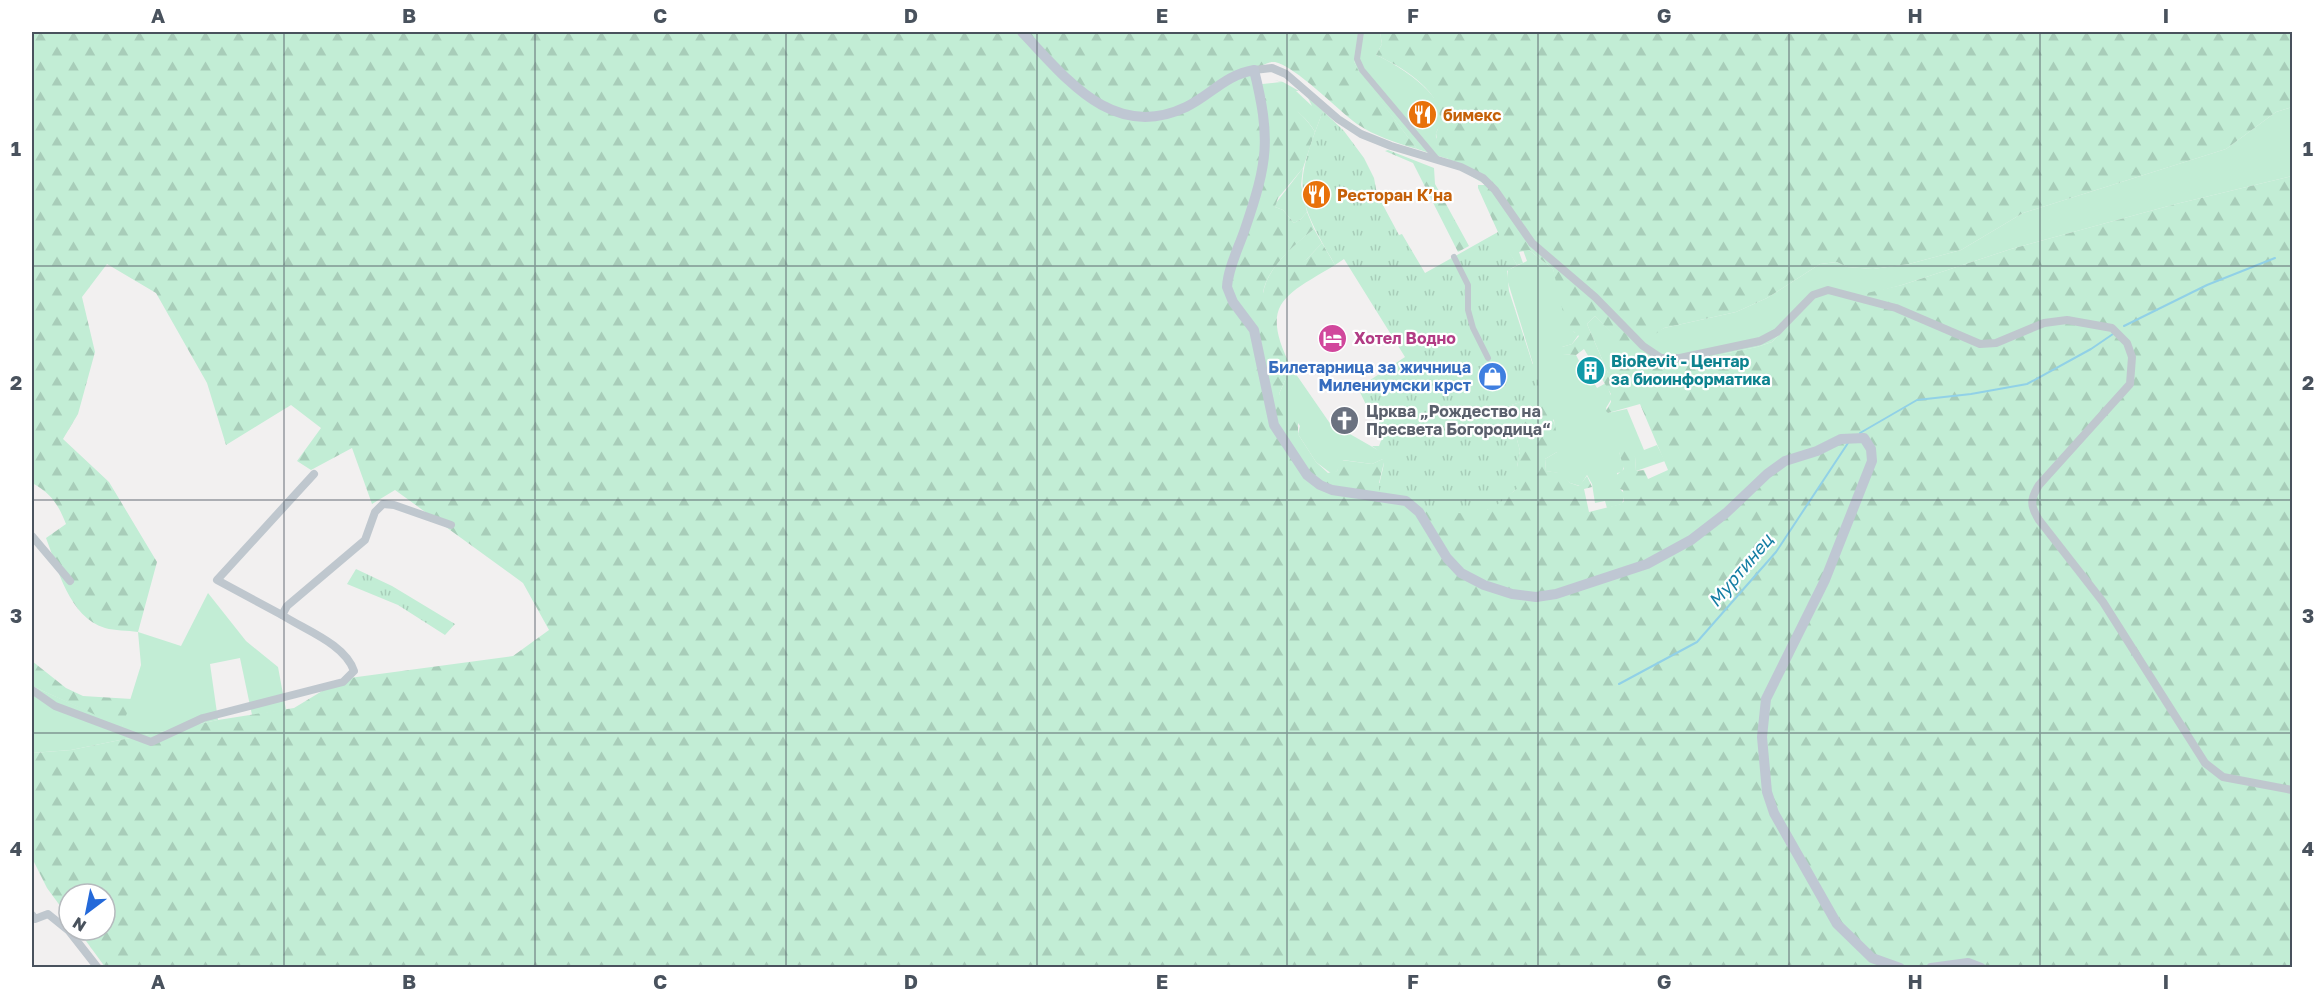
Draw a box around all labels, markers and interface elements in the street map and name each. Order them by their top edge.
text: A [151,3,165,27]
text: B [402,3,416,27]
text: C [653,3,667,27]
text: D [904,3,918,27]
text: E [1156,3,1168,27]
text: F [1407,3,1419,27]
text: G [1657,3,1671,27]
text: H [1907,3,1923,27]
text: I [2163,3,2169,27]
restaurant icon: бимекс [1406,99,1438,131]
place label: бимекс [1443,105,1502,125]
text: 1 [11,136,21,160]
text: 1 [2303,136,2313,160]
restaurant icon: Ресторан К’на [1300,179,1332,211]
place label: Ресторан К’на [1337,185,1452,205]
hotel icon: Хотел Водно [1317,322,1349,354]
place label: Хотел Водно [1354,328,1456,348]
place label: BioRevit - Центар за биоинформатика [1611,351,1771,389]
building icon: BioRevit - Центар за биоинформатика [1574,354,1606,386]
place label: Билетарница за жичница Милениумски крст [1268,357,1471,395]
shop icon: Билетарница за жичница Милениумски крст [1476,360,1508,392]
text: 2 [10,370,22,394]
text: 2 [2302,370,2314,394]
place label: Црква „Рождество на Пресвета Богородица“ [1366,401,1551,439]
church icon: Црква „Рождество на Пресвета Богородица“ [1329,404,1361,436]
water label: Муртинец [1703,528,1778,611]
text: 3 [10,603,22,627]
text: 3 [2302,603,2314,627]
text: 4 [10,836,22,860]
text: 4 [2302,836,2314,860]
north arrow [57,882,117,942]
text: N [69,913,90,936]
text: A [151,969,165,993]
text: B [402,969,416,993]
text: C [653,969,667,993]
text: D [904,969,918,993]
text: E [1156,969,1168,993]
text: F [1407,969,1419,993]
text: G [1657,969,1671,993]
text: H [1907,969,1923,993]
text: I [2163,969,2169,993]

